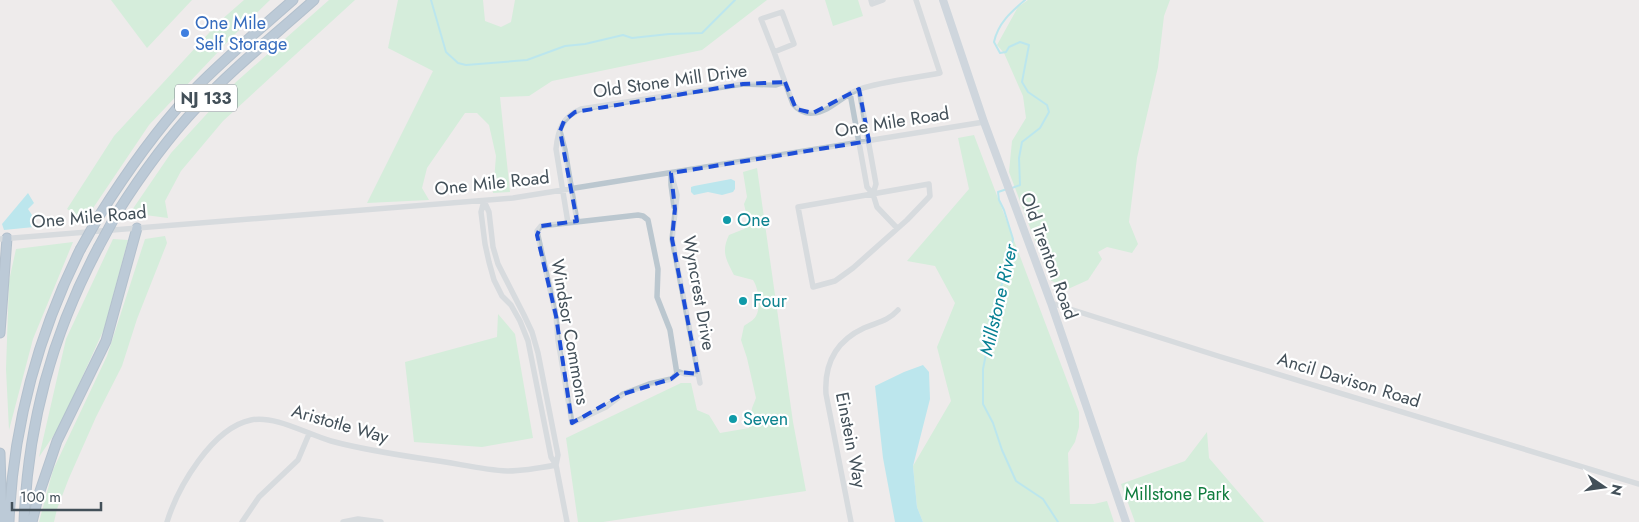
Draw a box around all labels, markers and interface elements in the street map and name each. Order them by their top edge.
place label: One Mile Self Storage [195,10,287,57]
marker: One Mile Self Storage [179,27,191,39]
street label: Old Stone Mill Drive [591,57,749,105]
road number: NJ 133 [175,85,237,112]
street label: One Mile Road [833,100,951,144]
street label: One Mile Road [433,164,551,202]
street label: Old Trenton Road [1014,189,1084,323]
street label: One Mile Road [30,199,148,235]
place label: One [737,207,770,233]
marker: One [721,214,733,226]
street label: Wyncrest Drive [676,234,722,352]
water label: Millstone River [973,240,1025,359]
street label: Windsor Commons [544,257,596,407]
place label: Four [753,288,788,314]
marker: Four [737,295,749,307]
street label: Ancil Davison Road [1274,346,1424,414]
street label: Einstein Way [829,390,873,490]
street label: Aristotle Way [288,398,392,450]
place label: Seven [743,406,788,432]
marker: Seven [727,413,739,425]
north arrow [1579,462,1629,512]
scale bar [12,480,101,512]
park label: Millstone Park [1124,481,1230,507]
text: N [1606,482,1628,498]
text: 100 m [20,486,61,508]

